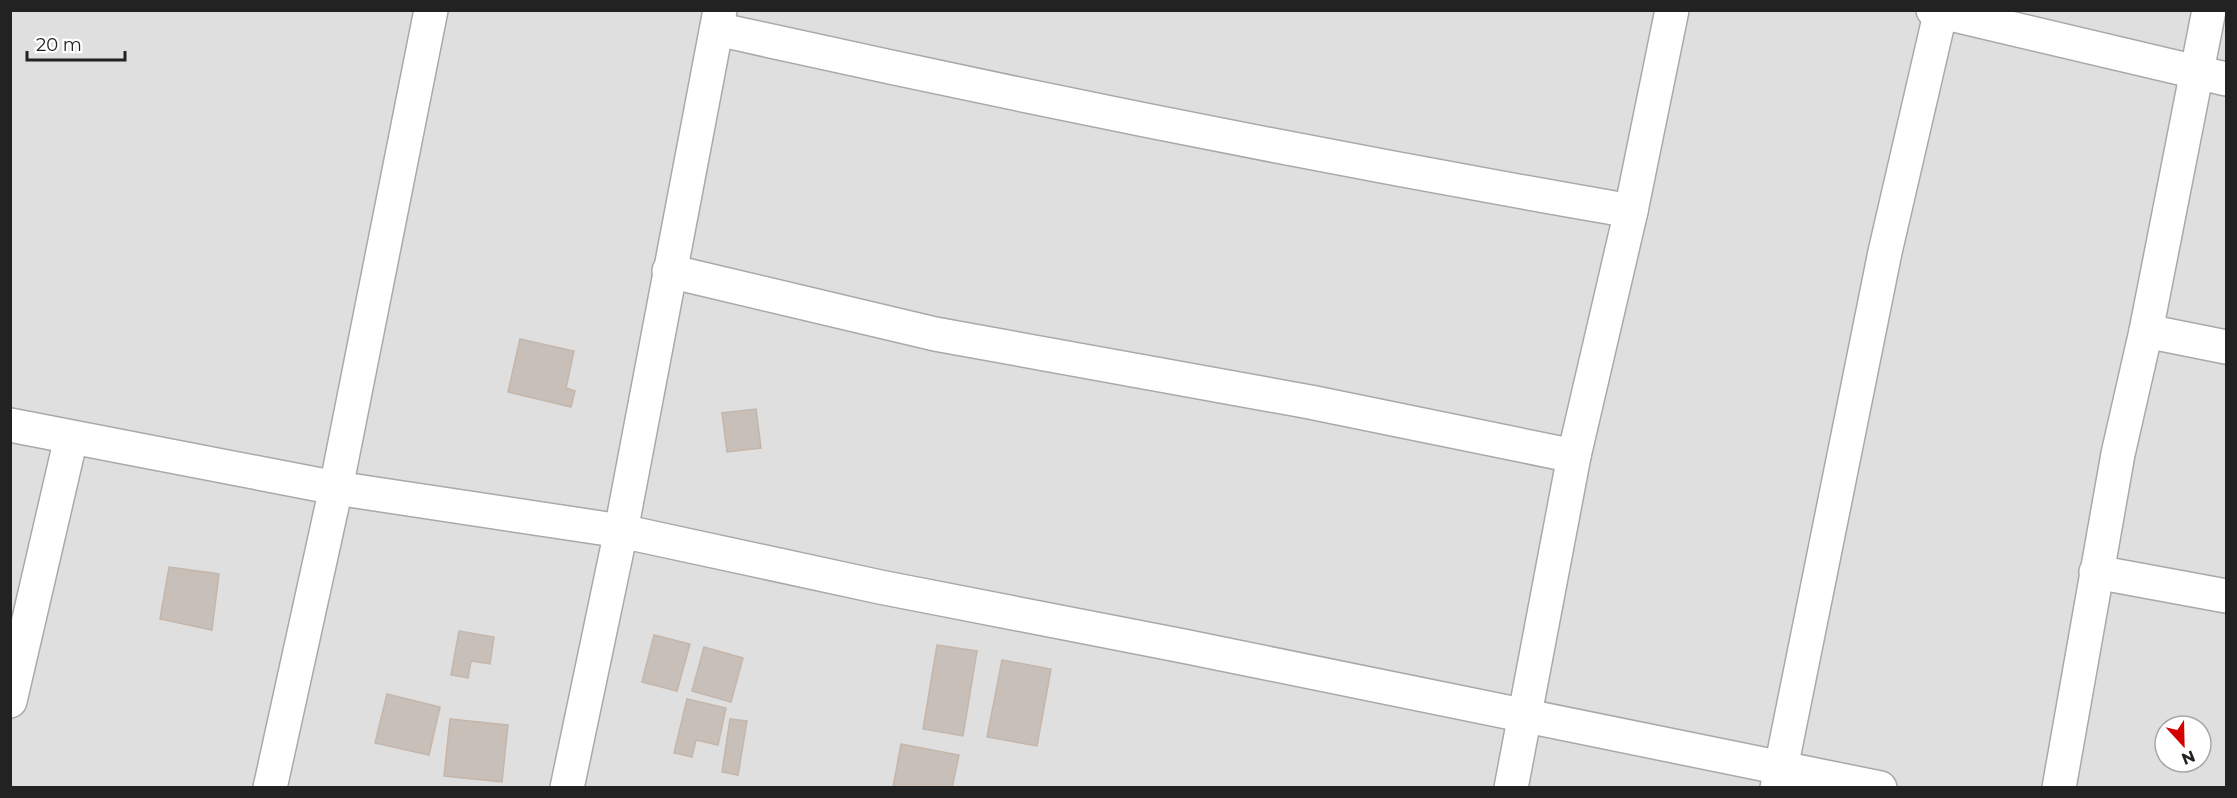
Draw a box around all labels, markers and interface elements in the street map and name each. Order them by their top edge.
scale bar [27,24,124,62]
text: 20 m [36,34,82,56]
north arrow [2153,714,2213,774]
text: N [2179,746,2198,769]

